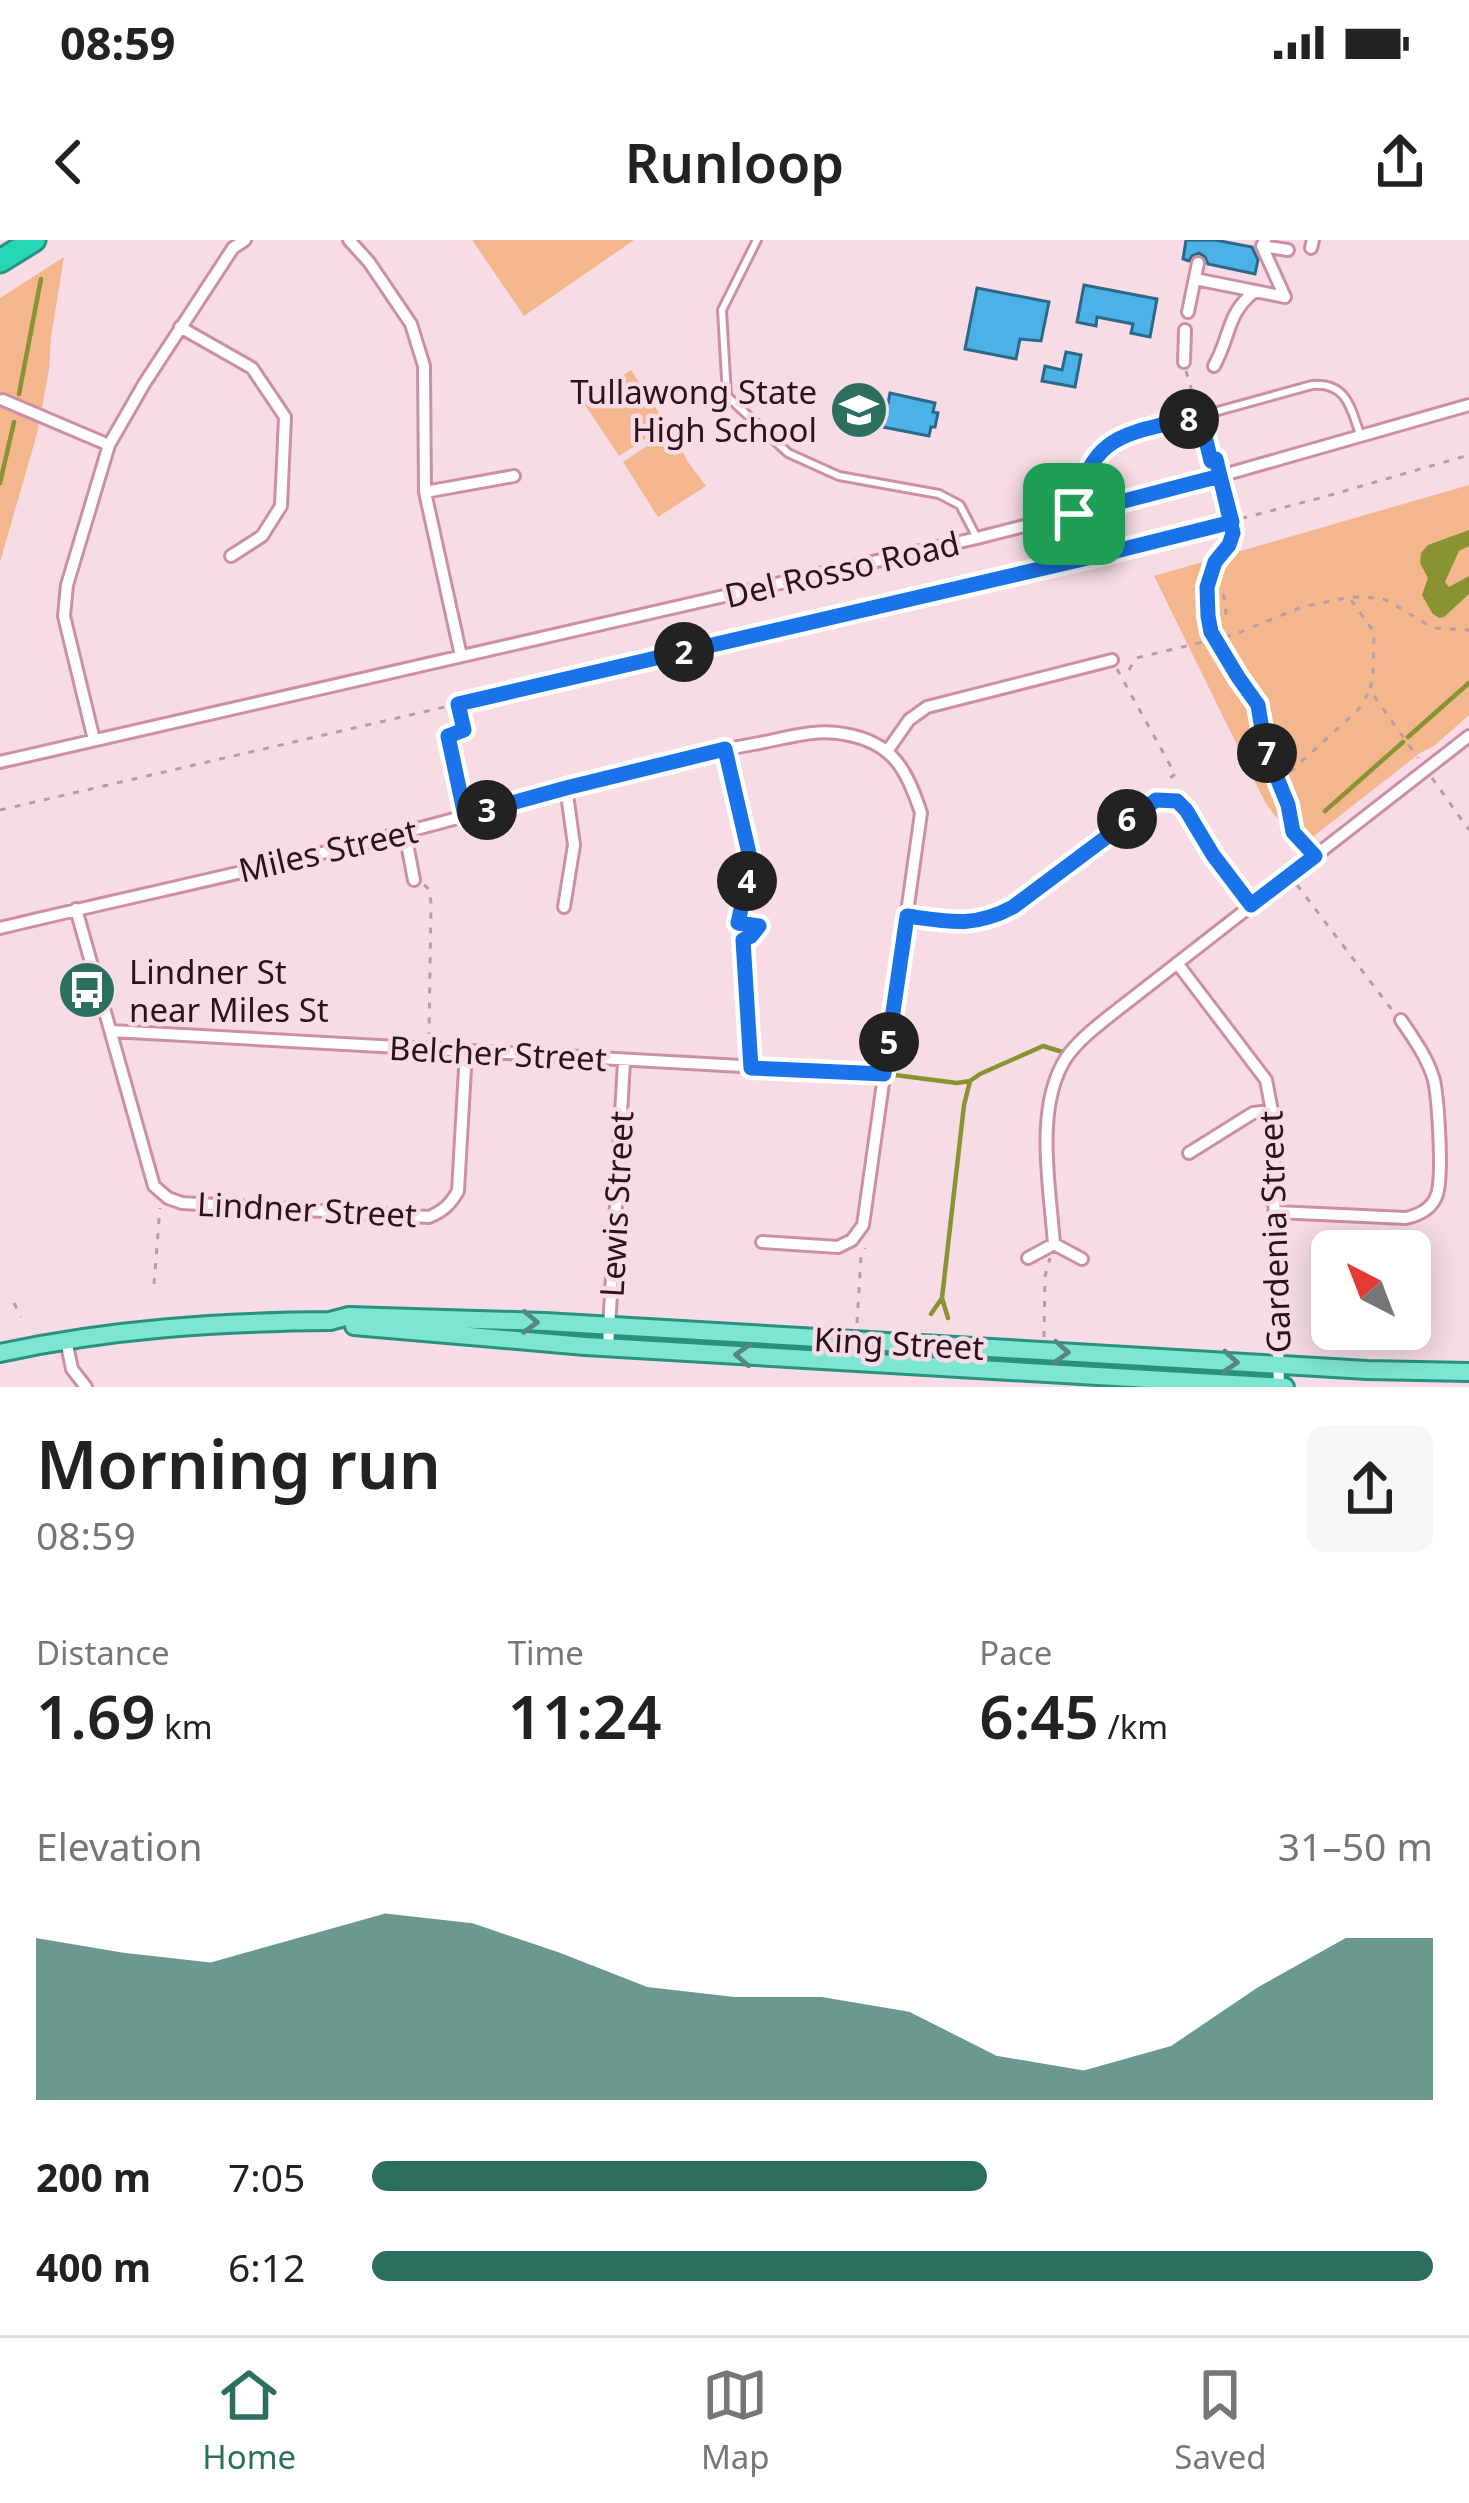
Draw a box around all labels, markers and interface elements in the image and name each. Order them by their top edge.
text: 08:59 [60,12,176,73]
text: Runloop [625,125,844,199]
icon: back [36,129,102,195]
icon: share [1367,129,1433,195]
place label: Tullawong State High School [570,369,817,452]
school or university icon: Tullawong State High School [828,379,890,441]
pin: 8 [1159,389,1219,449]
text: 8 [1180,396,1198,441]
pin [1023,463,1125,565]
icon: arrive [1041,481,1107,547]
street label: Del Rosso Road [720,520,964,618]
pin: 2 [654,622,714,682]
text: 2 [675,629,693,674]
pin: 7 [1237,723,1297,783]
text: 7 [1258,730,1276,775]
pin: 3 [457,780,517,840]
text: 3 [478,787,496,832]
pin: 6 [1097,789,1157,849]
text: 6 [1118,796,1136,841]
street label: Miles Street [234,808,422,892]
pin: 4 [717,851,777,911]
text: 4 [738,858,756,903]
place label: Lindner St near Miles St [129,949,329,1032]
bus stop icon: Lindner St near Miles St [56,959,118,1021]
pin: 5 [859,1012,919,1072]
text: 5 [880,1019,898,1064]
street label: Belcher Street [388,1025,608,1081]
street label: Lewis Street [589,1110,643,1298]
street label: Gardenia Street [1247,1110,1301,1354]
street label: Lindner Street [196,1181,418,1237]
north arrow [1311,1230,1431,1350]
map controls [1311,1230,1431,1350]
one-way arrow [521,1309,540,1335]
street label: King Street [813,1316,985,1370]
one-way arrow [1052,1339,1071,1365]
one-way arrow [733,1342,752,1368]
one-way arrow [1221,1349,1240,1375]
text: Morning run [36,1418,441,1508]
button: share [1307,1426,1433,1552]
text: 08:59 [36,1508,136,1561]
text: Distance [36,1630,170,1675]
text: Time [508,1630,584,1675]
text: Pace [979,1630,1052,1675]
text: 1.69 [36,1675,156,1757]
text: 11:24 [508,1675,662,1757]
text: 6:45 [979,1675,1099,1757]
text: km [156,1704,213,1749]
text: /km [1099,1704,1168,1749]
text: Elevation [36,1819,203,1872]
text: 31–50 m [1278,1819,1433,1872]
text: 200 m [36,2150,151,2203]
text: 7:05 [228,2150,305,2203]
text: 400 m [36,2240,151,2293]
text: 6:12 [228,2240,305,2293]
tab: Home [202,2362,296,2479]
tab: Map [701,2362,770,2479]
tab: Saved [1174,2362,1267,2479]

